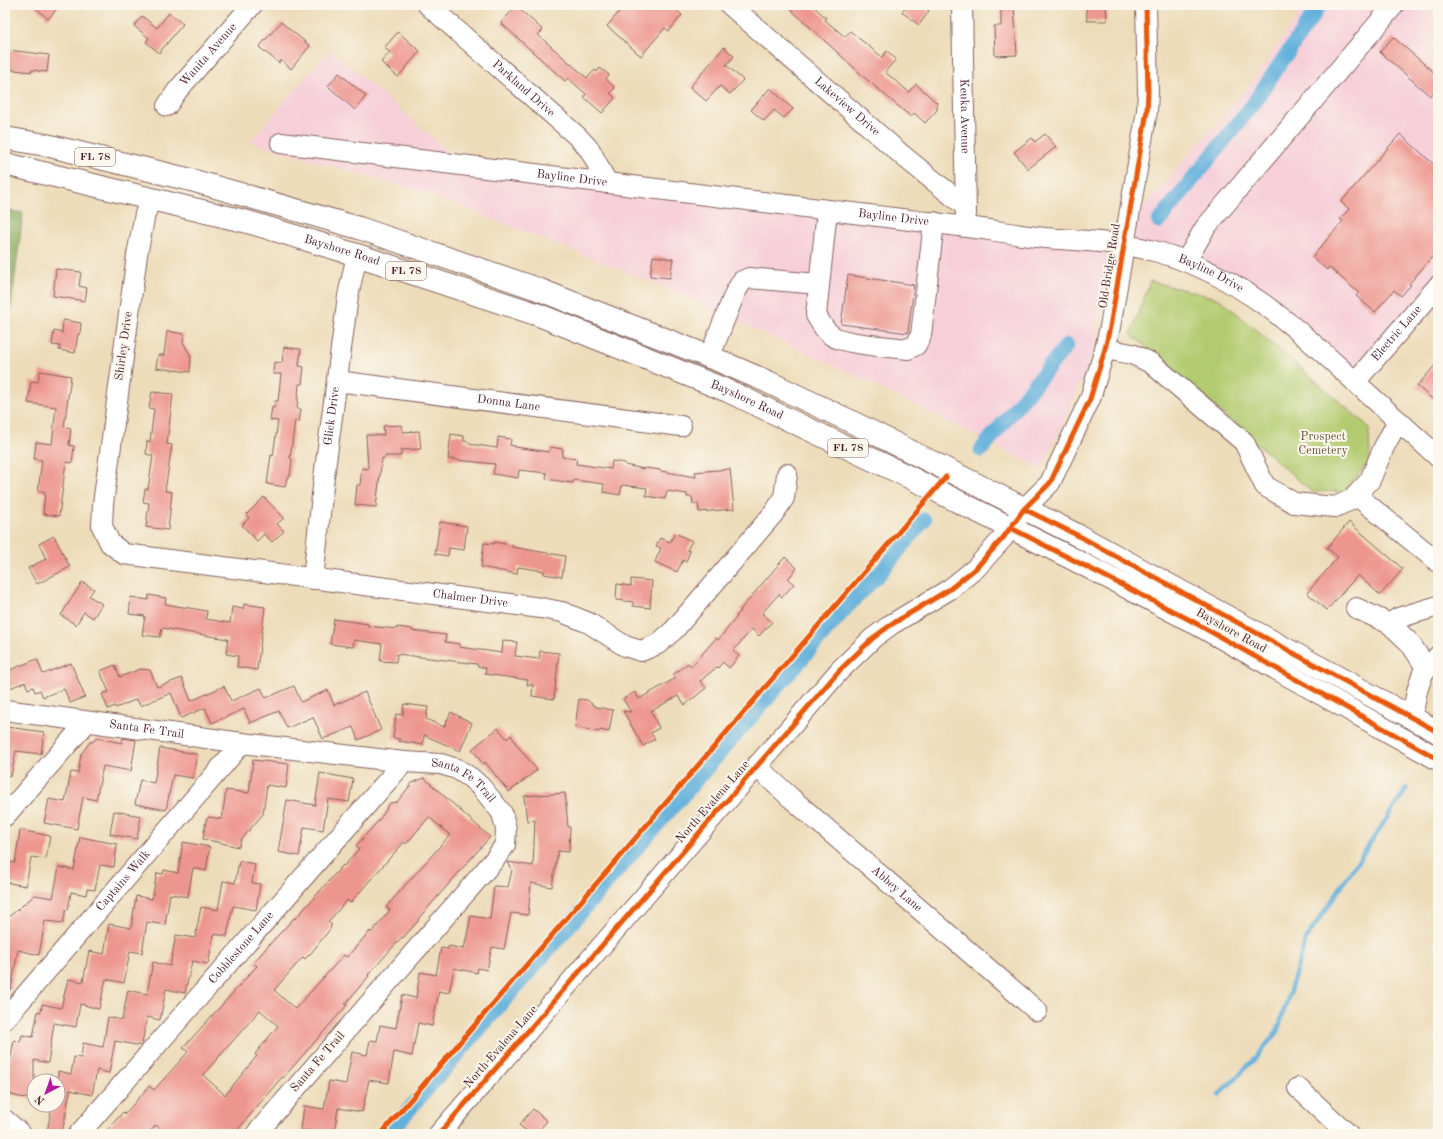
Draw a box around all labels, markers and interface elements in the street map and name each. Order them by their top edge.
street label: Wanita Avenue [178,21,239,89]
street label: Parkland Drive [490,58,557,120]
street label: Lakeview Drive [812,75,882,139]
street label: Keuka Avenue [957,78,971,154]
road number: FL 78 [75,148,115,166]
street label: Bayline Drive [536,168,608,189]
street label: Bayline Drive [857,208,930,228]
street label: Old Bridge Road [1097,223,1123,309]
street label: Bayshore Road [303,233,381,268]
street label: Bayline Drive [1176,253,1246,295]
road number: FL 78 [386,262,426,280]
street label: Electric Lane [1370,303,1424,364]
street label: Shirley Drive [113,310,135,381]
street label: Bayshore Road [709,379,785,422]
street label: Glick Drive [322,386,342,446]
street label: Donna Lane [476,393,541,414]
park label: Prospect Cemetery [1298,431,1348,457]
road number: FL 78 [828,439,868,457]
street label: Chalmer Drive [432,588,509,610]
street label: Bayshore Road [1194,607,1268,655]
street label: Santa Fe Trail [108,719,185,741]
street label: Santa Fe Trail [430,757,497,805]
street label: North Evalena Lane [674,758,752,846]
street label: Captains Walk [94,848,153,914]
street label: Abbey Lane [869,864,925,915]
street label: Cobblestone Lane [207,909,277,987]
street label: North Evalena Lane [462,1003,540,1091]
street label: Santa Fe Trail [289,1030,347,1094]
north arrow [26,1073,66,1113]
text: N [33,1092,47,1106]

